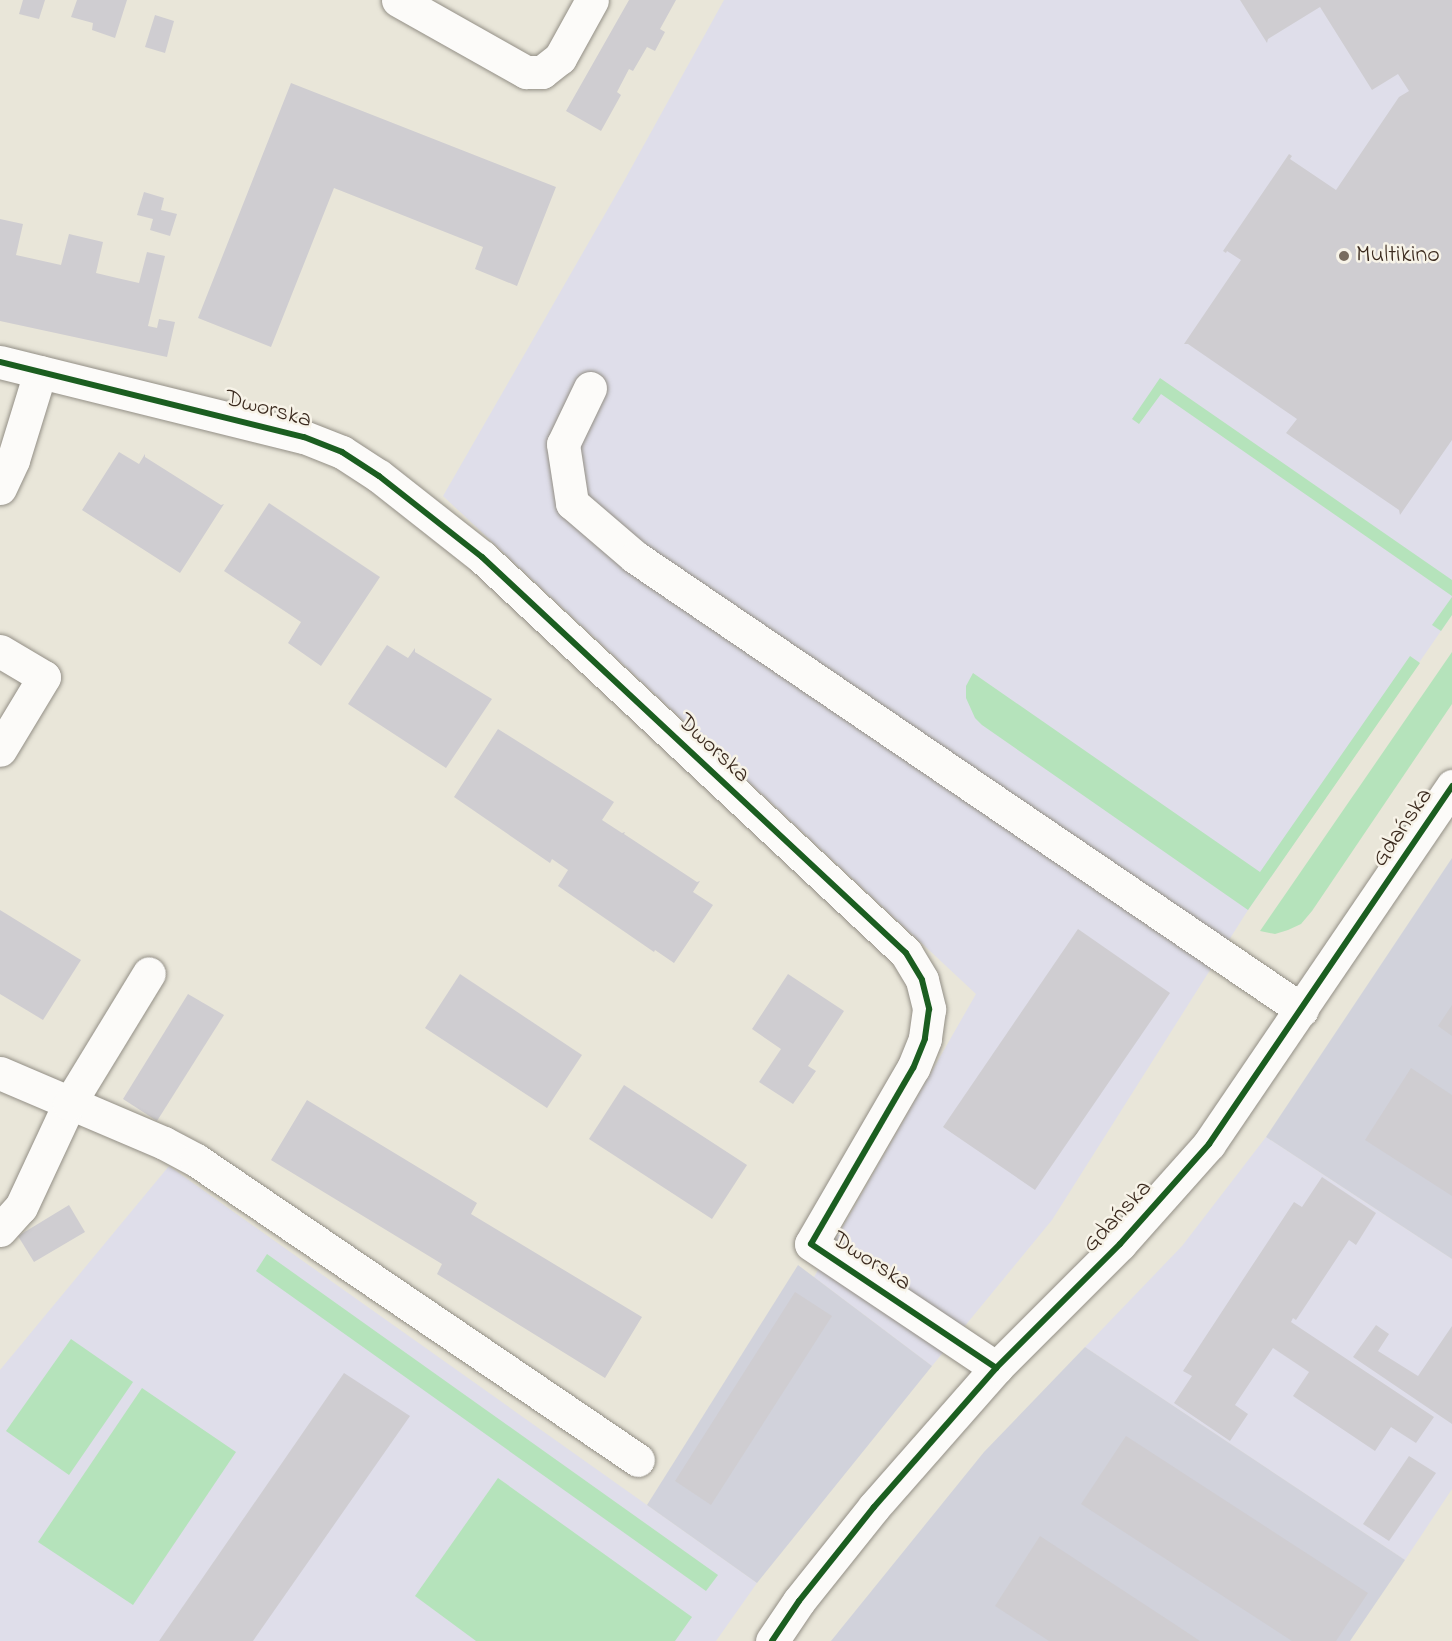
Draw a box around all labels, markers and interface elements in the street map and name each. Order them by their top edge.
place label: Multikino [1356,242,1440,270]
marker: Multikino [1337,249,1351,263]
street label: Dworska [221,385,315,435]
street label: Dworska [671,708,755,790]
street label: Gdańska [1366,783,1440,873]
street label: Gdańska [1077,1175,1159,1259]
street label: Dworska [826,1226,916,1298]

